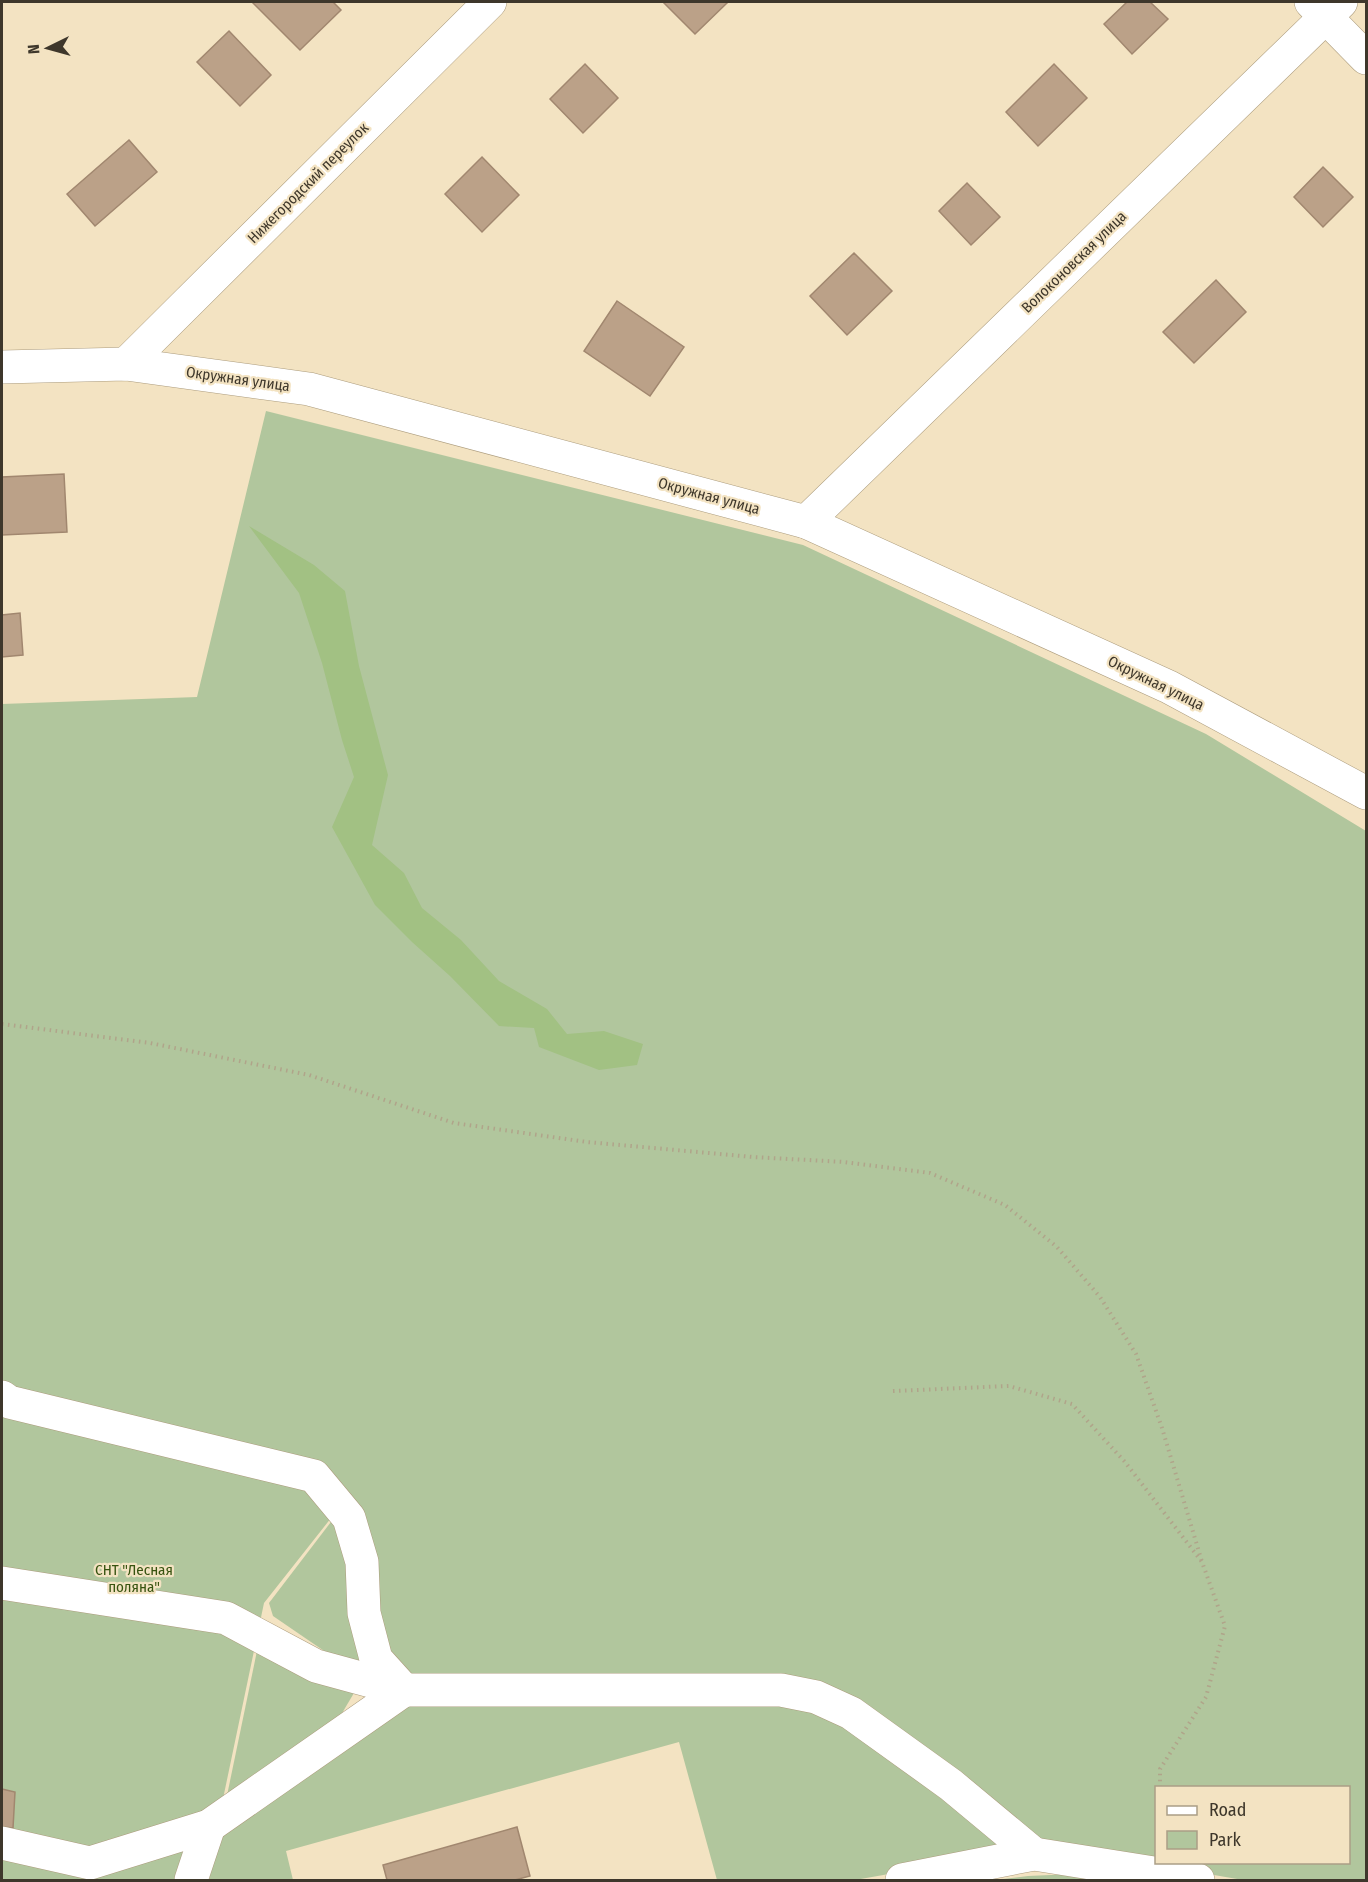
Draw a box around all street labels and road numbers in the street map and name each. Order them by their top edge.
street label: Нижегородский переулок [244,119,372,247]
street label: Волоконовская улица [1018,207,1130,317]
street label: Окружная улица [185,363,291,395]
street label: Окружная улица [656,474,762,518]
street label: Окружная улица [1105,652,1207,714]

